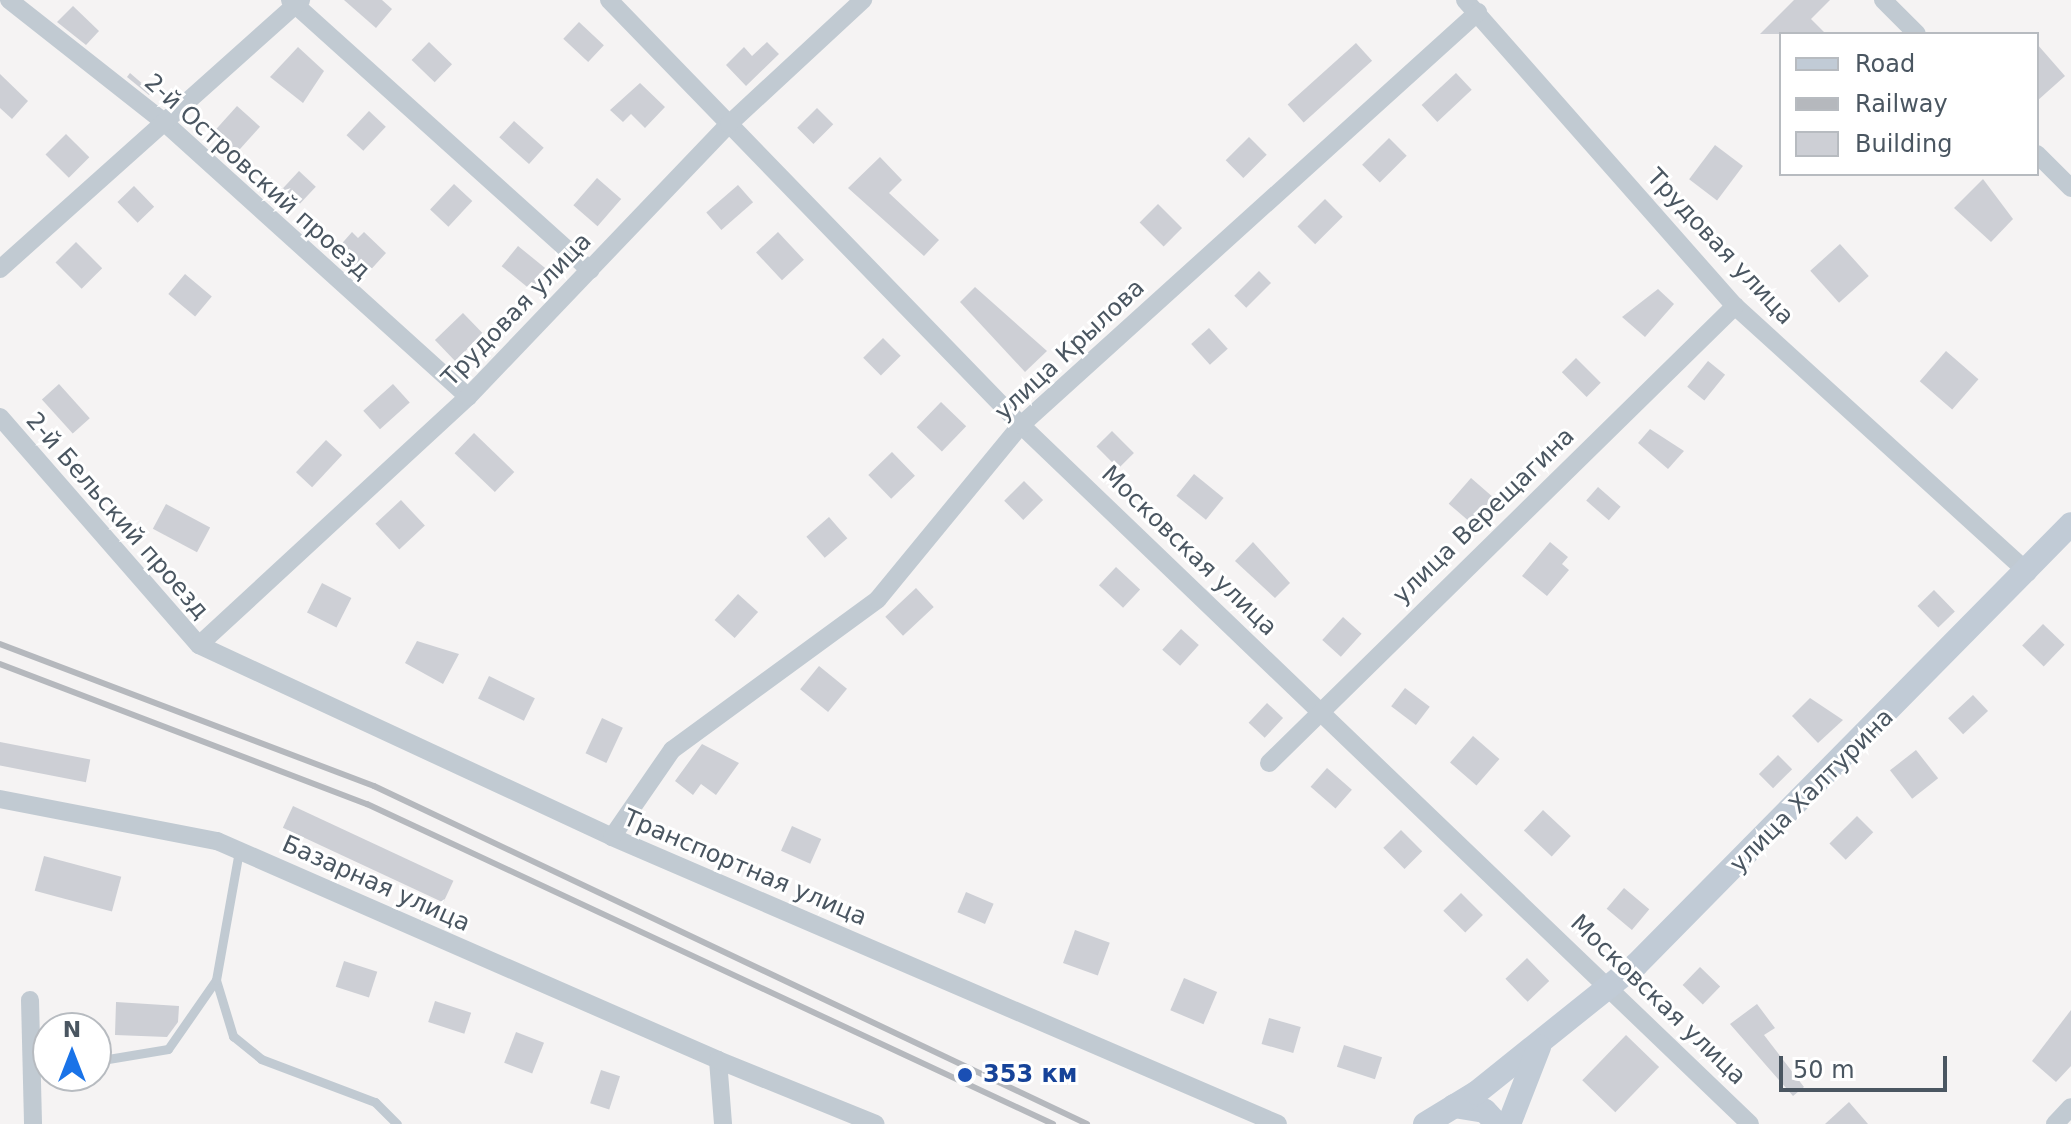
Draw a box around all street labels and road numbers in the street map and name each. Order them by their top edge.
street label: 2-й Островский проезд [138,68,376,286]
street label: Трудовая улица [1640,163,1800,331]
street label: Трудовая улица [436,227,598,393]
street label: улица Крылова [989,273,1151,427]
street label: 2-й Бельский проезд [19,407,215,625]
street label: улица Верещагина [1387,422,1581,610]
street label: Московская улица [1095,460,1283,642]
street label: улица Халтурина [1724,703,1900,879]
street label: Транспортная улица [619,804,871,932]
street label: Базарная улица [278,830,474,938]
street label: Московская улица [1564,909,1752,1091]

